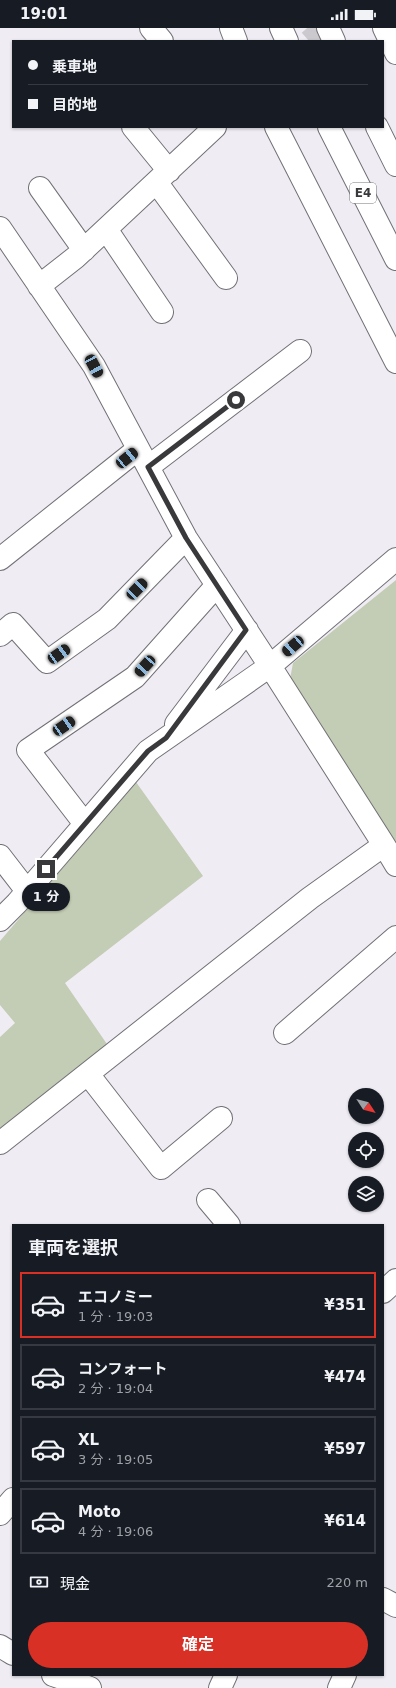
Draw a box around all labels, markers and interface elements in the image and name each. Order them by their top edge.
text: 19:01 [20,5,68,23]
text: 乗車地 [52,58,97,76]
text: 目的地 [52,96,97,114]
road number: E4 [350,183,376,203]
car [83,353,105,379]
route start [227,391,245,409]
car [114,446,140,470]
car [124,576,150,602]
car [280,634,306,658]
car [46,642,72,666]
car [133,653,157,679]
car [51,714,77,738]
route end [37,860,55,878]
callout: 1 分 [22,883,70,911]
text: 1 分 [33,889,59,904]
north arrow [348,1088,384,1124]
map controls [348,1088,384,1212]
button: locate [348,1132,384,1168]
button: layers [348,1176,384,1212]
text: 車両を選択 [28,1237,118,1258]
icon: car [30,1287,66,1323]
text: エコノミー [78,1288,153,1306]
text: ¥351 [324,1296,366,1314]
text: 1 分 · 19:03 [78,1309,153,1324]
icon: car [30,1359,66,1395]
text: コンフォート [78,1360,168,1378]
text: ¥474 [324,1368,366,1386]
text: 2 分 · 19:04 [78,1381,153,1396]
icon: car [30,1431,66,1467]
text: XL [78,1431,99,1449]
text: ¥597 [324,1440,366,1458]
text: 3 分 · 19:05 [78,1452,153,1467]
icon: car [30,1503,66,1539]
text: Moto [78,1503,121,1521]
text: ¥614 [324,1512,366,1530]
text: 4 分 · 19:06 [78,1524,153,1539]
icon: cash [28,1571,50,1593]
text: 現金 [60,1575,90,1593]
text: 220 m [326,1575,368,1590]
button: 確定 [28,1622,368,1668]

